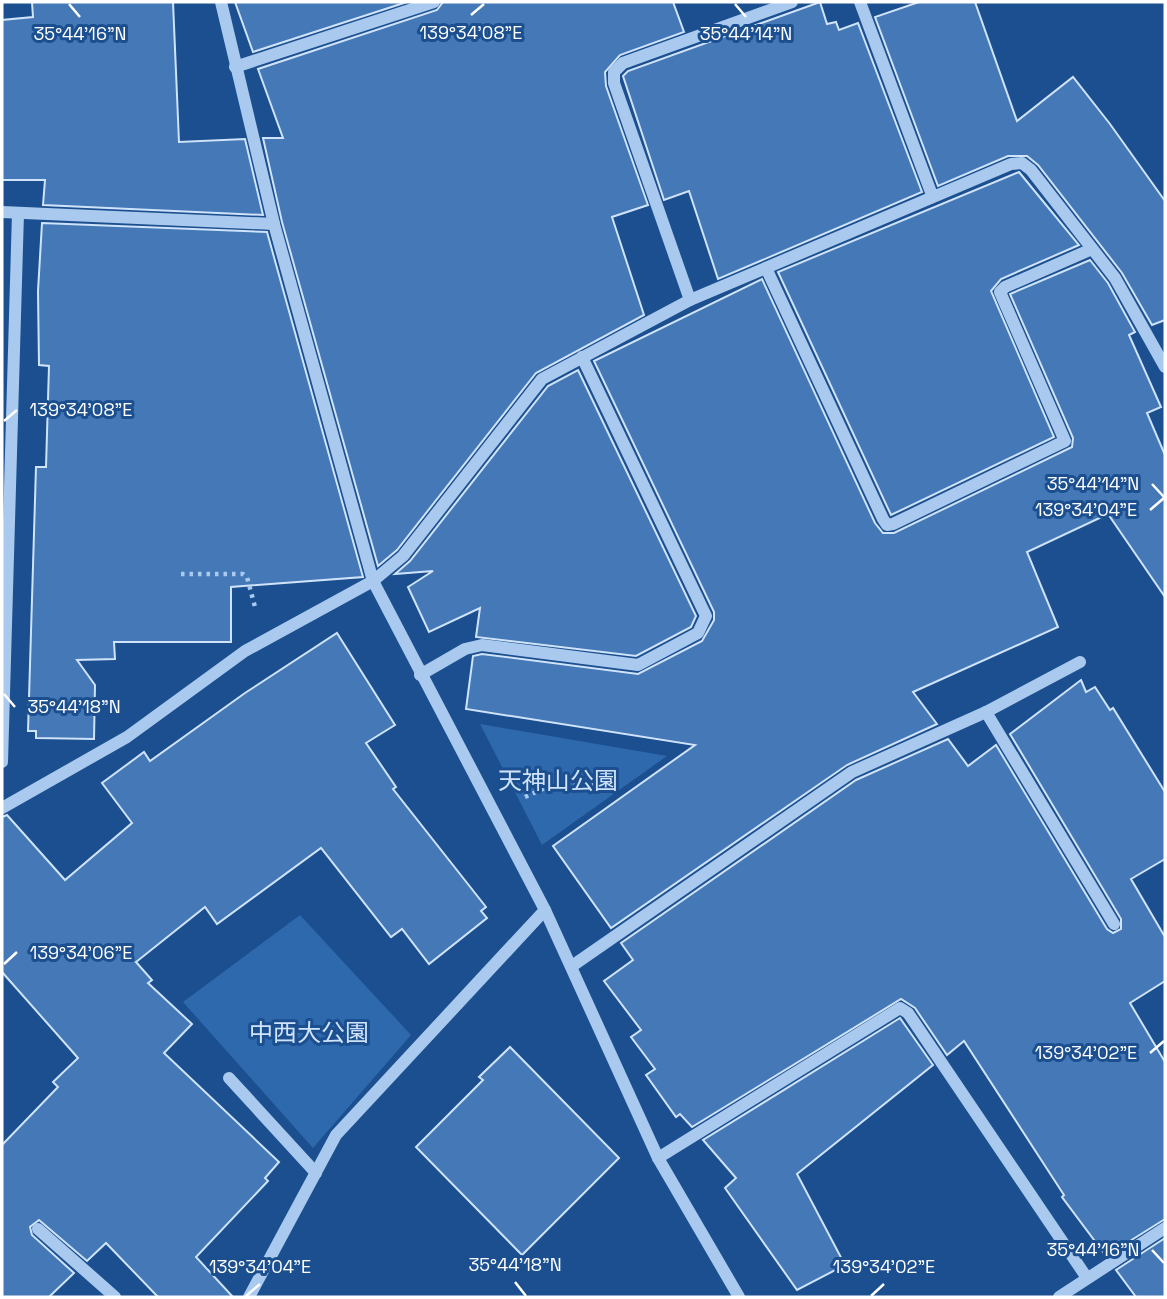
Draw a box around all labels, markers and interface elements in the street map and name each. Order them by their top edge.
text: 139°34'08"E [420,21,522,44]
text: 35°44'16"N [33,22,127,45]
text: 35°44'14"N [700,22,792,45]
text: 139°34'08"E [30,398,132,421]
text: 35°44'14"N [1047,472,1139,495]
text: 139°34'04"E [1035,498,1137,521]
text: 35°44'18"N [27,695,121,718]
park label: 天神山公園 [498,765,618,796]
text: 139°34'06"E [30,941,132,964]
park label: 中西大公園 [249,1017,369,1048]
text: 139°34'02"E [1035,1041,1137,1064]
text: 35°44'16"N [1046,1238,1140,1261]
text: 35°44'18"N [468,1253,562,1276]
text: 139°34'04"E [209,1255,311,1278]
text: 139°34'02"E [833,1255,935,1278]

